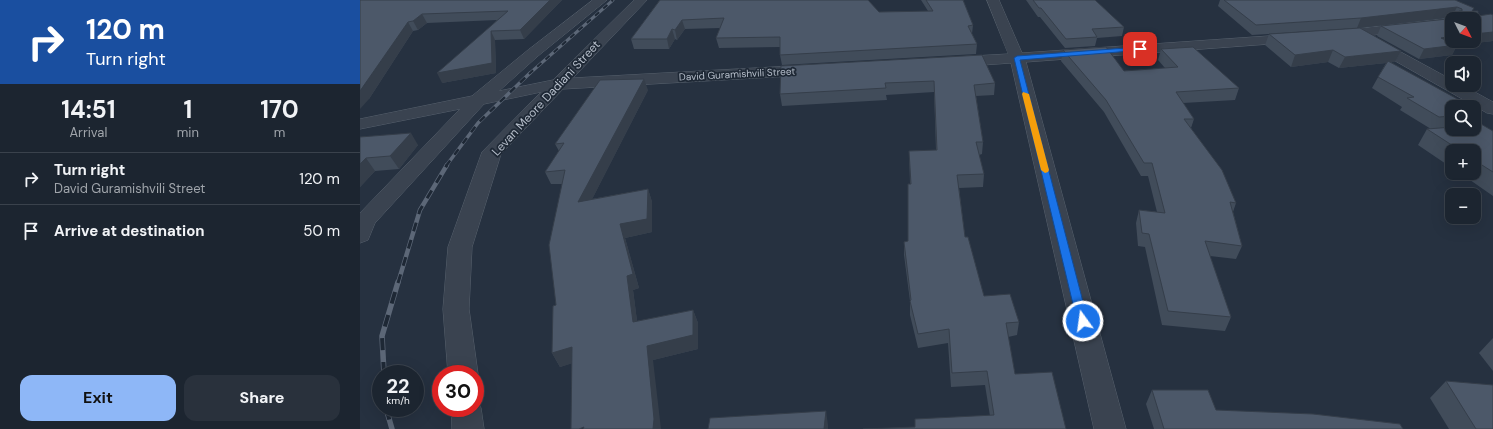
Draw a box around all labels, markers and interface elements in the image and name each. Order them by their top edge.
text: 120 m [86,11,165,48]
north arrow [1445,12,1481,48]
map controls [1445,12,1481,224]
icon: right [20,16,72,68]
pin [1123,32,1157,66]
street label: Levan Meore Dadiani Street [488,37,604,159]
icon: arrive [1129,38,1151,60]
text: Turn right [86,47,166,71]
button: sound [1445,56,1481,92]
street label: David Guramishvili Street [679,64,796,84]
text: 14:51 [61,94,115,125]
text: 1 [183,94,192,125]
text: 170 [260,94,299,125]
button: search [1445,100,1481,136]
text: Arrival [69,124,107,141]
text: min [177,124,199,141]
text: m [274,124,285,141]
button: + [1445,144,1481,180]
text: Turn right [54,160,125,180]
icon: right [20,168,42,190]
text: 120 m [299,169,340,189]
text: David Guramishvili Street [54,180,205,197]
button: − [1445,188,1481,224]
icon: arrive [20,220,42,242]
text: Arrive at destination [54,221,205,241]
text: 50 m [303,221,340,241]
position arrow [1062,300,1104,342]
speed limit sign: 30 [432,365,484,417]
text: 22 [386,373,410,399]
button: Exit [20,375,176,421]
button: Share [184,375,340,421]
text: km/h [386,394,410,407]

